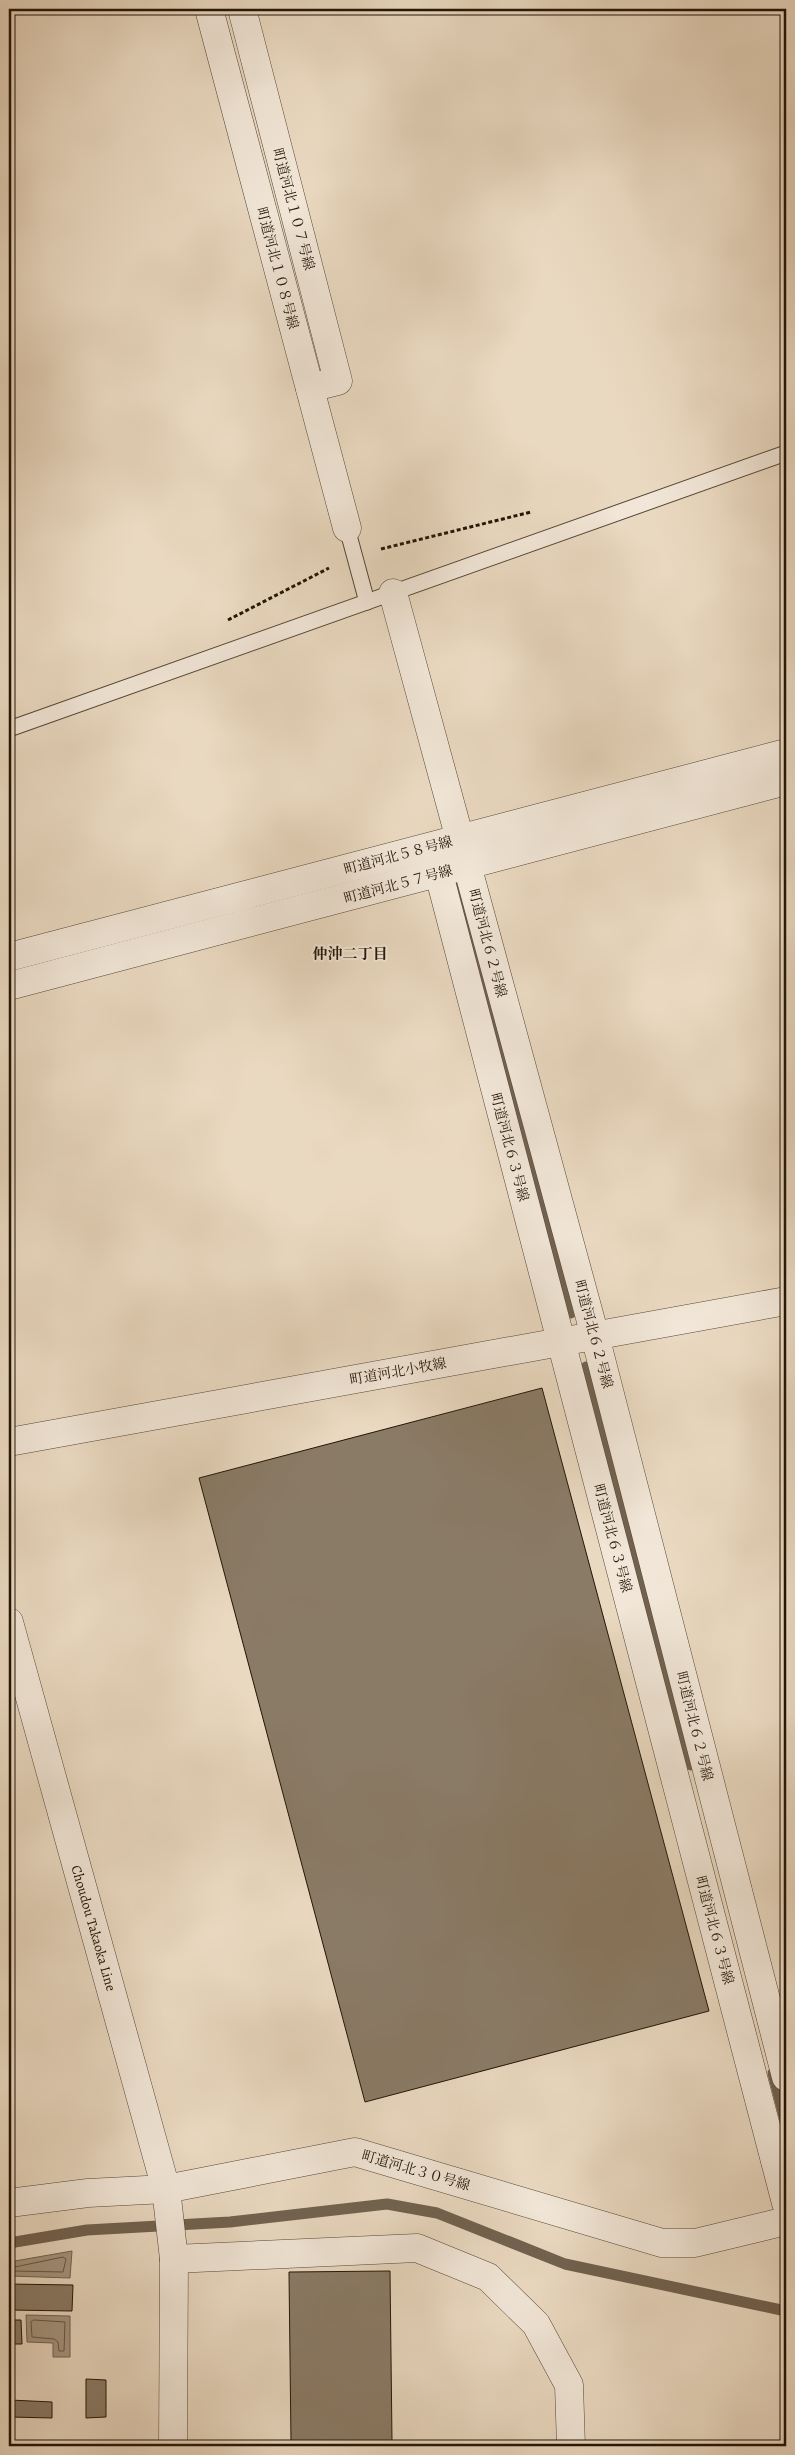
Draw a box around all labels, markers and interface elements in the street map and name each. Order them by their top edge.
street label: 町道河北１０７号線 [268,146,319,272]
street label: 町道河北１０８号線 [252,205,303,331]
street label: 町道河北５８号線 [342,832,455,879]
street label: 町道河北５７号線 [342,861,455,908]
street label: 町道河北６２号線 [464,887,511,1000]
district label: 仲沖二丁目 [312,944,388,964]
street label: 町道河北６３号線 [486,1091,533,1204]
street label: 町道河北６２号線 [570,1278,617,1391]
street label: 町道河北小牧線 [348,1354,448,1389]
street label: 町道河北６３号線 [589,1482,636,1595]
street label: 町道河北６２号線 [672,1669,717,1783]
street label: Choudou Takaoka Line [66,1863,121,1993]
street label: 町道河北６３号線 [691,1874,738,1987]
street label: 町道河北３０号線 [359,2146,472,2195]

